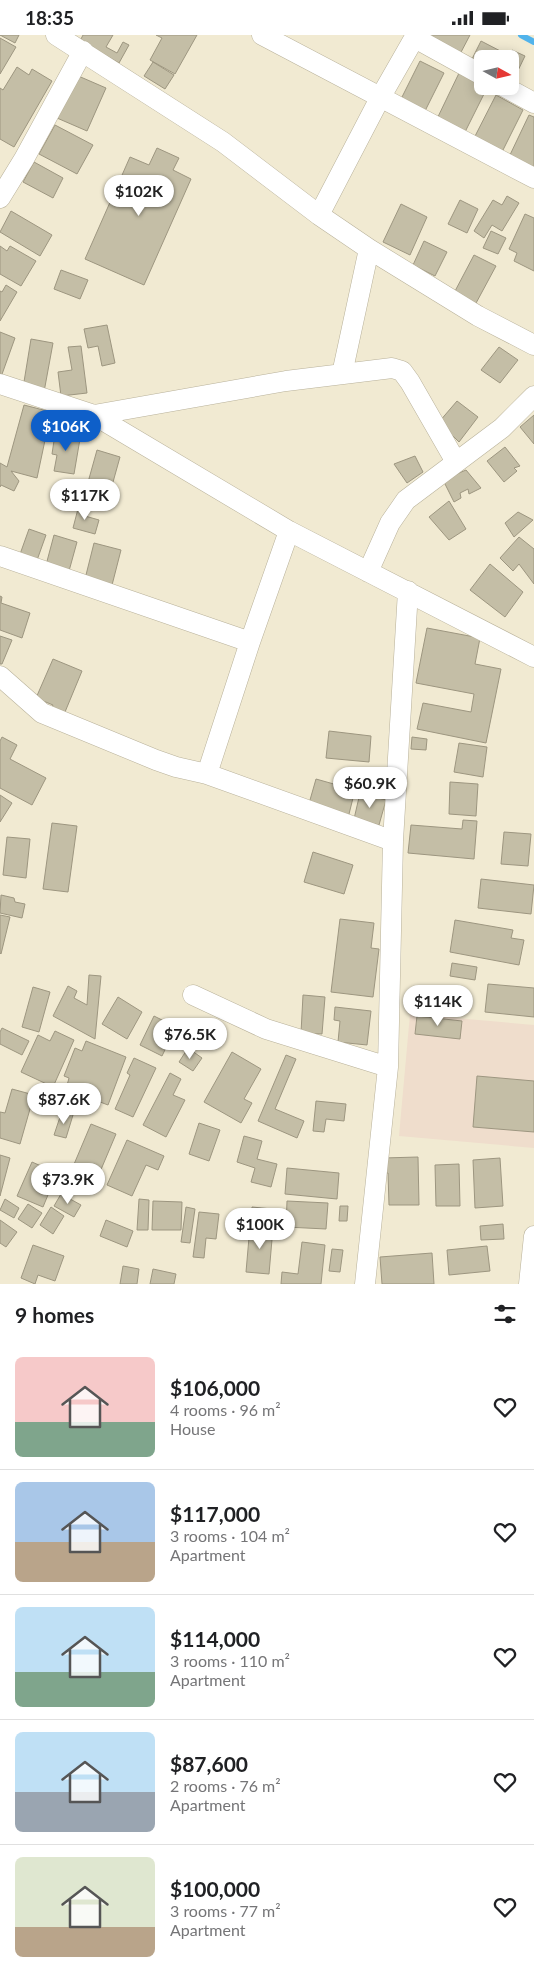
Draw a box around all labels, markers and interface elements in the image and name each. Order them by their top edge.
text: 18:35 [25,6,74,29]
north arrow [474,50,519,95]
map controls [474,50,519,95]
pin: $102K [104,175,174,217]
text: $102K [115,181,163,200]
pin: $106K [31,409,101,452]
text: $106K [42,416,90,435]
pin: $117K [50,479,120,521]
text: $117K [61,485,109,504]
pin: $60.9K [329,767,411,809]
text: $60.9K [344,773,396,792]
pin: $114K [403,985,473,1027]
text: $114K [414,991,462,1010]
pin: $76.5K [149,1017,231,1060]
text: $76.5K [164,1024,216,1043]
pin: $87.6K [23,1083,105,1125]
text: $87.6K [38,1089,90,1108]
pin: $73.9K [27,1163,109,1205]
text: $73.9K [42,1169,94,1188]
pin: $100K [225,1207,295,1250]
text: $100K [236,1214,284,1233]
icon: filters [491,1300,519,1328]
text: 9 homes [15,1302,94,1327]
text: $106,000 [170,1375,260,1400]
icon: home [55,1377,115,1437]
icon: heart [491,1393,519,1421]
text: 4 rooms · 96 m² [170,1400,281,1419]
text: House [170,1419,215,1438]
text: $117,000 [170,1501,260,1526]
icon: home [55,1502,115,1562]
icon: heart [491,1518,519,1546]
text: 3 rooms · 104 m² [170,1526,290,1545]
text: Apartment [170,1545,245,1564]
text: $114,000 [170,1626,260,1651]
icon: home [55,1627,115,1687]
icon: heart [491,1643,519,1671]
text: 3 rooms · 110 m² [170,1651,290,1670]
text: Apartment [170,1670,245,1689]
text: $87,600 [170,1751,248,1776]
icon: home [55,1752,115,1812]
icon: heart [491,1768,519,1796]
text: 2 rooms · 76 m² [170,1776,281,1795]
text: Apartment [170,1795,245,1814]
text: $100,000 [170,1876,260,1901]
icon: home [55,1877,115,1937]
icon: heart [491,1893,519,1921]
text: 3 rooms · 77 m² [170,1901,281,1920]
text: Apartment [170,1920,245,1939]

